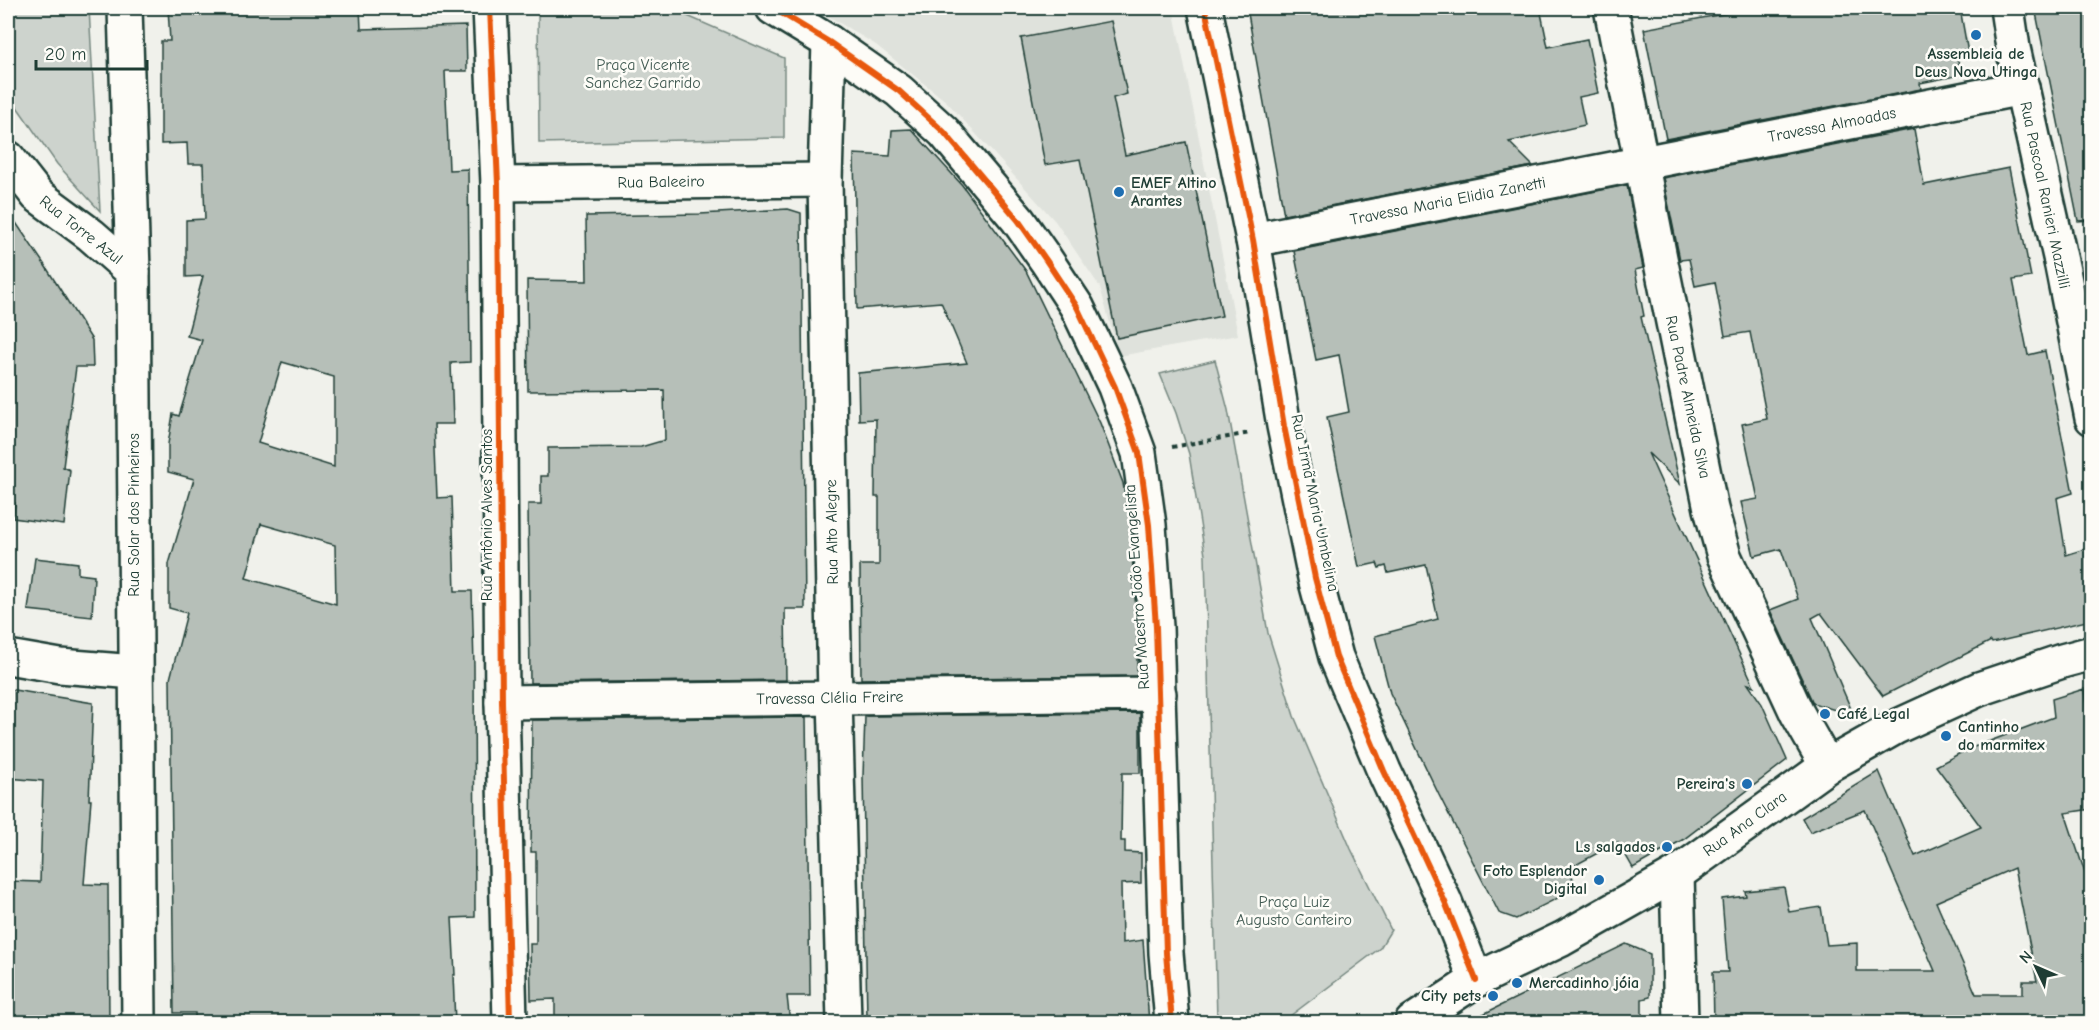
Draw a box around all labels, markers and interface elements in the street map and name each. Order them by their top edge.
marker: Assembleia de Deus Nova Utinga [1969,28,1983,42]
scale bar [36,33,147,71]
text: 20 m [45,44,86,65]
place label: Assembleia de Deus Nova Utinga [1914,45,2038,81]
park label: Praça Vicente Sanchez Garrido [585,56,701,92]
street label: Rua Pascoal Ranieri Mazzilli [2016,100,2074,290]
street label: Travessa Almoadas [1766,104,1898,146]
street label: Rua Baleeiro [617,172,705,192]
street label: Travessa Maria Elidia Zanetti [1349,173,1547,229]
place label: EMEF Altino Arantes [1131,174,1217,210]
marker: EMEF Altino Arantes [1112,185,1126,199]
street label: Rua Torre Azul [36,192,126,268]
street label: Rua Padre Almeida Silva [1662,314,1714,480]
street label: Rua Irmã Maria Umbelina [1287,413,1343,593]
street label: Rua Antônio Alves Santos [478,428,496,601]
street label: Rua Solar dos Pinheiros [125,433,143,597]
street label: Rua Alto Alegre [822,479,842,585]
street label: Rua Maestro João Evangelista [1121,484,1153,690]
street label: Travessa Clélia Freire [756,688,904,708]
place label: Café Legal [1837,705,1910,723]
marker: Café Legal [1818,707,1832,721]
place label: Cantinho do marmitex [1958,718,2045,754]
marker: Cantinho do marmitex [1939,729,1953,743]
place label: Pereira's [1676,775,1735,793]
marker: Pereira's [1740,777,1754,791]
street label: Rua Ana Clara [1700,788,1790,860]
place label: Ls salgados [1575,838,1655,856]
marker: Ls salgados [1660,840,1674,854]
place label: Foto Esplendor Digital [1483,862,1588,898]
marker: Foto Esplendor Digital [1592,873,1606,887]
park label: Praça Luiz Augusto Canteiro [1236,893,1352,929]
north arrow [2006,937,2066,997]
text: N [2016,947,2036,967]
place label: Mercadinho jóia [1529,974,1639,992]
marker: Mercadinho jóia [1510,976,1524,990]
place label: City pets [1421,987,1481,1005]
marker: City pets [1486,989,1500,1003]

